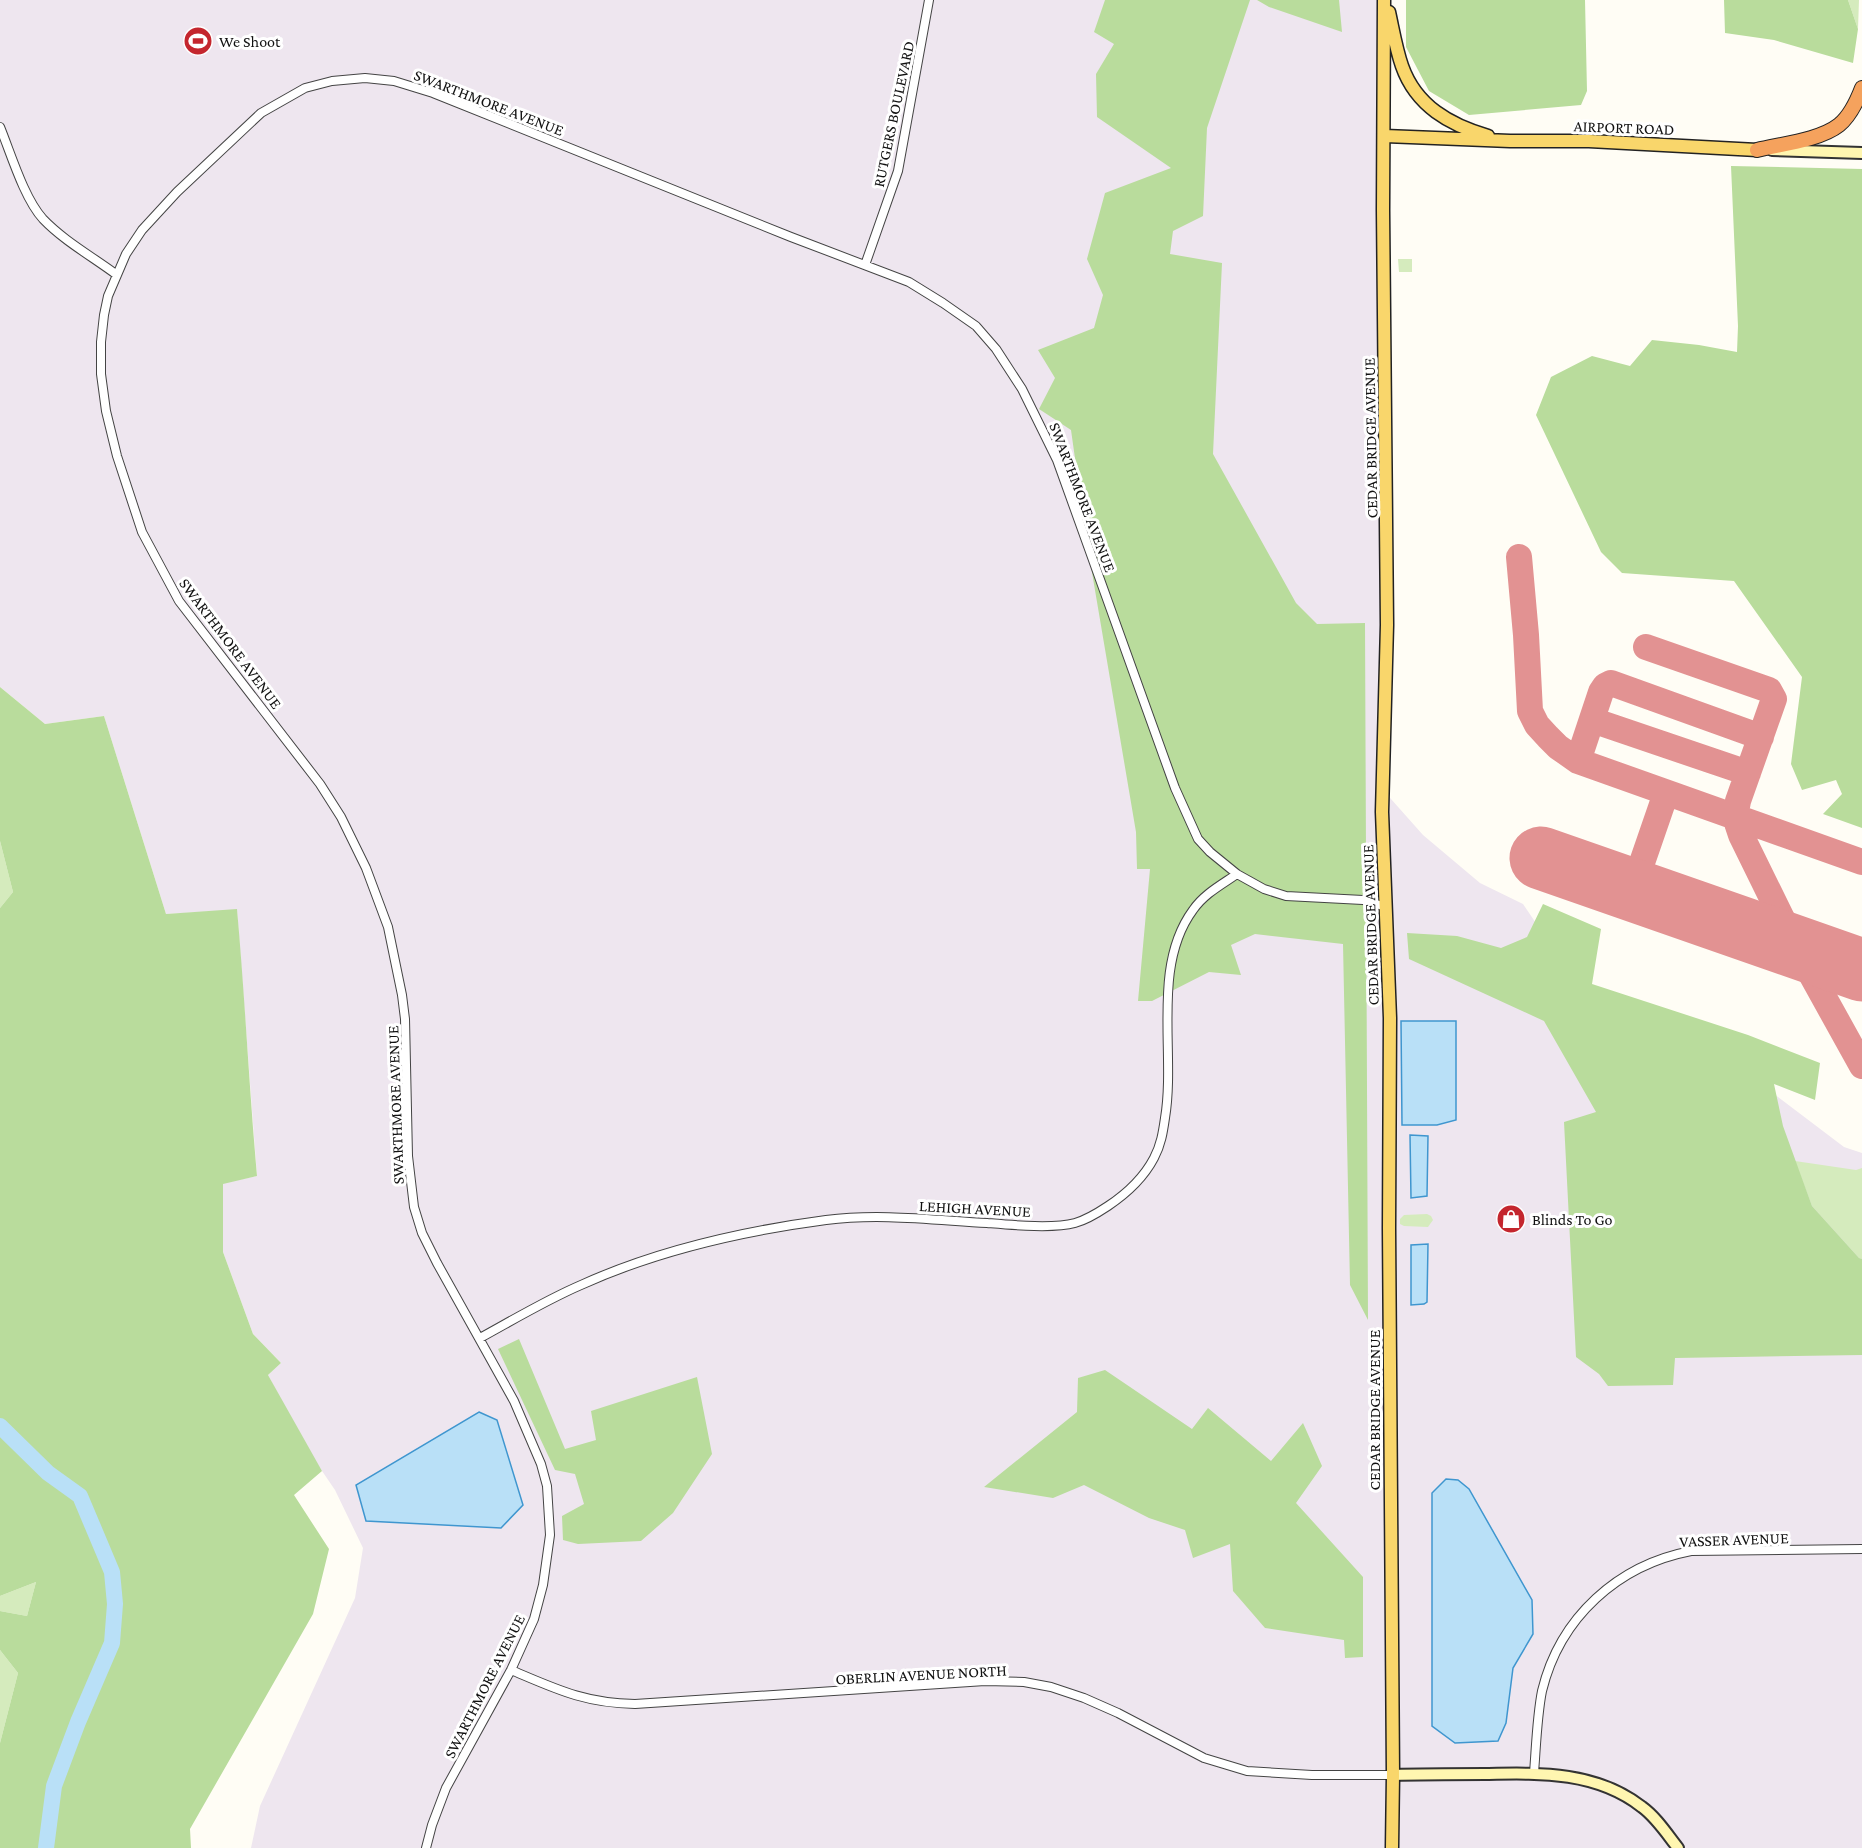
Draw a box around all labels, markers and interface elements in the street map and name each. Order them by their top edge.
sports icon: We Shoot [182,25,214,57]
place label: We Shoot [219,33,281,50]
street label: RUTGERS BOULEVARD [870,39,917,189]
street label: SWARTHMORE AVENUE [412,66,566,139]
street label: AIRPORT ROAD [1573,117,1675,138]
street label: CEDAR BRIDGE AVENUE [1361,357,1380,519]
street label: SWARTHMORE AVENUE [1046,420,1119,575]
street label: SWARTHMORE AVENUE [176,575,285,712]
street label: CEDAR BRIDGE AVENUE [1359,844,1382,1006]
street label: SWARTHMORE AVENUE [384,1025,407,1185]
street label: LEHIGH AVENUE [919,1197,1032,1220]
shop icon: Blinds To Go [1495,1203,1527,1235]
place label: Blinds To Go [1532,1211,1613,1228]
street label: CEDAR BRIDGE AVENUE [1366,1329,1383,1490]
street label: VASSER AVENUE [1679,1529,1789,1550]
street label: SWARTHMORE AVENUE [441,1611,528,1761]
street label: OBERLIN AVENUE NORTH [835,1662,1007,1687]

